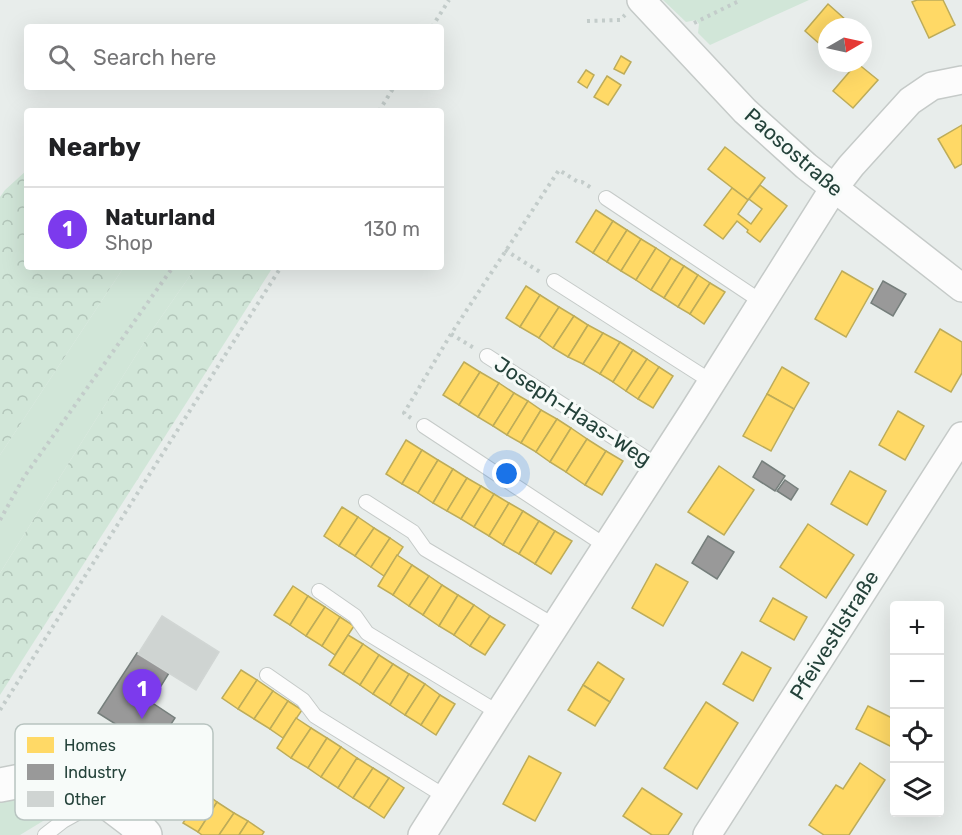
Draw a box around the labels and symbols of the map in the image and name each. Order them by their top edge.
north arrow [818,18,872,72]
street label: Paosostraße [740,103,848,201]
street label: Joseph-Haas-Weg [490,351,656,471]
your location [492,459,521,488]
street label: Pfeivestlstraße [784,566,884,704]
pin: 1 [122,670,162,719]
legend [15,724,213,820]
text: Homes [64,736,116,755]
text: Industry [64,763,127,782]
text: Other [64,790,106,809]

